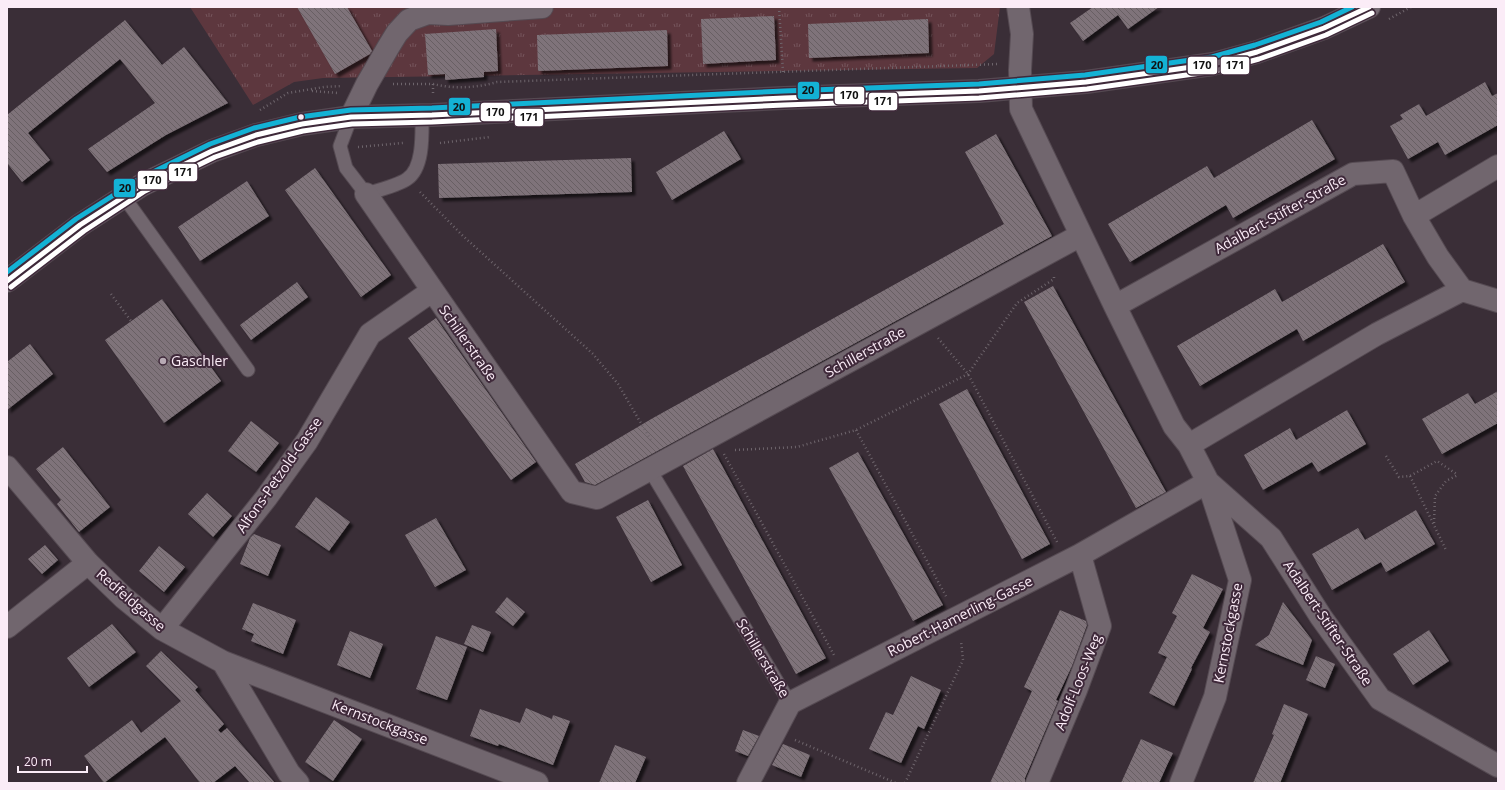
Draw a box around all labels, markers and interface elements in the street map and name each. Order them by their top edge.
line badge: 20 [1145,55,1168,74]
line badge: 170 [1187,56,1218,75]
line badge: 171 [1220,56,1250,75]
text: 20 [1151,57,1163,72]
text: 170 [1193,57,1211,72]
text: 171 [1226,57,1244,72]
line badge: 20 [797,81,820,100]
text: 20 [802,82,814,97]
line badge: 170 [834,86,865,105]
text: 170 [840,87,858,102]
line badge: 171 [868,92,898,111]
text: 171 [874,93,892,108]
line badge: 20 [448,97,471,116]
text: 20 [453,99,465,114]
line badge: 170 [480,102,511,122]
text: 170 [486,104,504,119]
line badge: 171 [514,108,544,127]
text: 171 [520,109,538,124]
unlabelled marker [296,112,306,122]
line badge: 171 [168,163,198,182]
text: 171 [174,164,192,179]
line badge: 170 [137,170,168,190]
street label: Adalbert-Stifter-Straße [1211,170,1349,258]
text: 170 [143,172,161,187]
line badge: 20 [113,178,136,198]
text: 20 [119,180,131,195]
street label: Schillerstraße [435,301,502,385]
street label: Schillerstraße [821,322,908,381]
place label: Gaschler [171,351,228,370]
marker: Gaschler [158,356,168,366]
street label: Alfons-Petzold-Gasse [231,413,326,536]
street label: Adalbert-Stifter-Straße [1279,556,1377,689]
street label: Redfeldgasse [93,564,170,635]
street label: Robert-Hamerling-Gasse [884,571,1036,660]
street label: Kernstockgasse [1209,581,1247,685]
street label: Schillerstraße [732,615,795,701]
street label: Adolf-Loos-Weg [1050,630,1106,733]
street label: Kernstockgasse [329,694,431,749]
scale bar [18,748,87,774]
text: 20 m [24,753,52,770]

